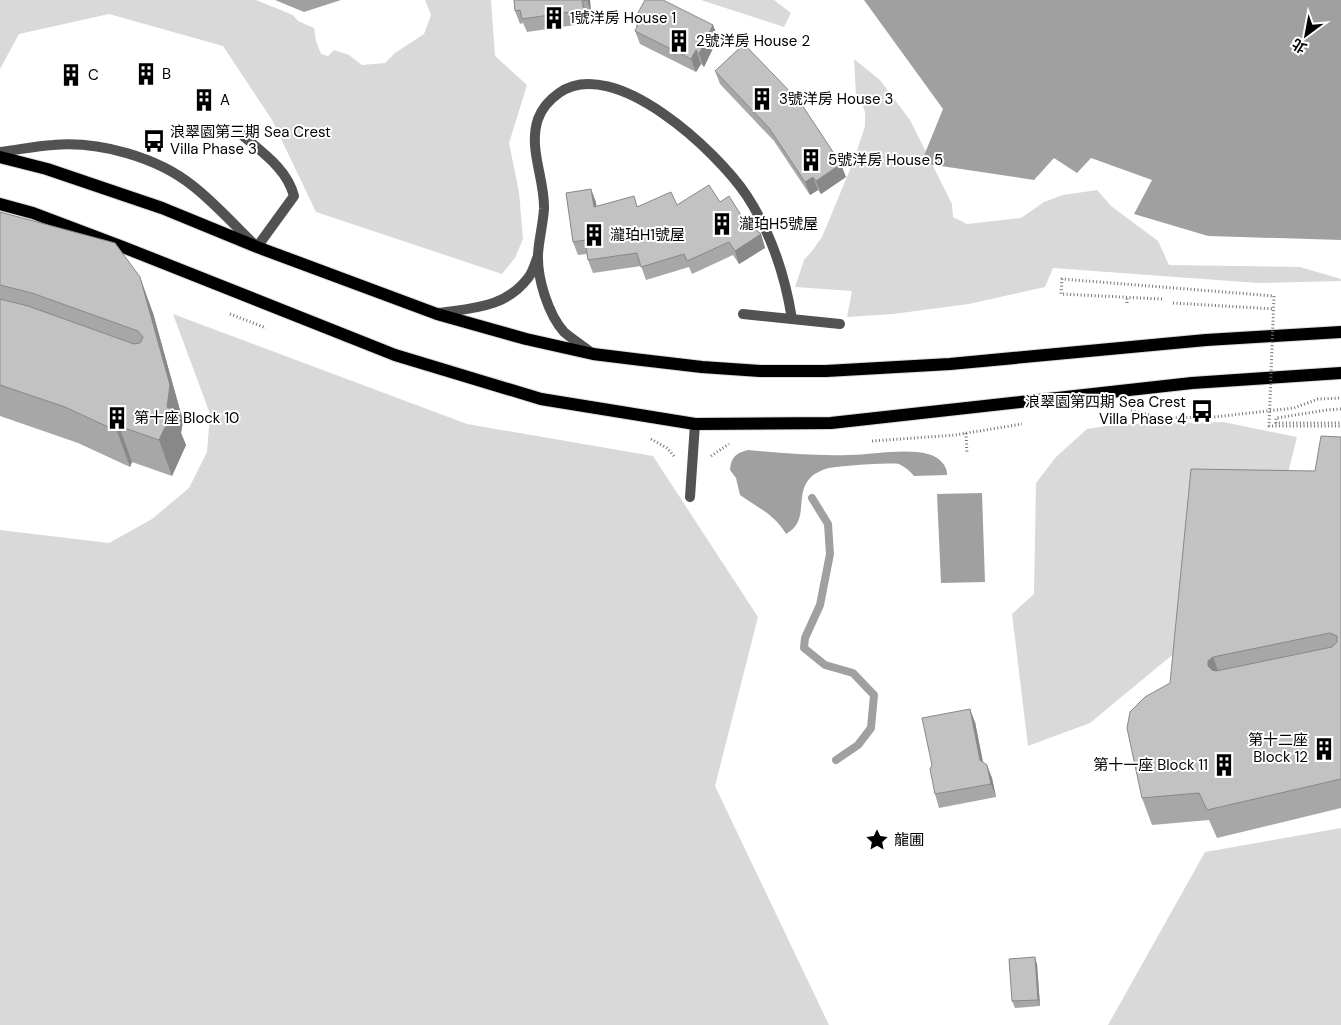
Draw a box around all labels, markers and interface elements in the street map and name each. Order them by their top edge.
building icon: 1號洋房 House 1 [541,5,567,31]
place label: 1號洋房 House 1 [570,8,676,28]
north arrow [1281,10,1331,60]
building icon: 2號洋房 House 2 [666,28,692,54]
place label: 2號洋房 House 2 [696,31,810,51]
text: 北 [1288,35,1310,57]
building icon: B [133,61,159,87]
building icon: C [58,62,84,88]
place label: B [162,64,171,84]
place label: C [88,65,99,85]
building icon: 3號洋房 House 3 [749,86,775,112]
building icon: A [191,87,217,113]
place label: 3號洋房 House 3 [779,89,893,109]
place label: A [220,90,230,110]
place label: 浪翠園第三期 Sea Crest Villa Phase 3 [170,122,331,159]
bus stop icon: 浪翠園第三期 Sea Crest Villa Phase 3 [141,128,167,154]
building icon: 5號洋房 House 5 [798,147,824,173]
place label: 5號洋房 House 5 [828,150,943,170]
building icon: 瀧珀H5號屋 [709,211,735,237]
place label: 瀧珀H5號屋 [739,214,818,234]
building icon: 瀧珀H1號屋 [581,222,607,248]
place label: 瀧珀H1號屋 [610,225,685,245]
place label: 浪翠園第四期 Sea Crest Villa Phase 4 [1025,392,1186,429]
bus stop icon: 浪翠園第四期 Sea Crest Villa Phase 4 [1189,398,1215,424]
building icon: 第十座 Block 10 [104,405,130,431]
place label: 第十座 Block 10 [134,408,239,428]
place label: 第十二座 Block 12 [1248,730,1308,767]
building icon: 第十二座 Block 12 [1311,736,1337,762]
building icon: 第十一座 Block 11 [1211,752,1237,778]
place label: 第十一座 Block 11 [1093,755,1208,775]
place icon: 龍圃 [864,827,890,853]
place label: 龍圃 [894,830,924,850]

